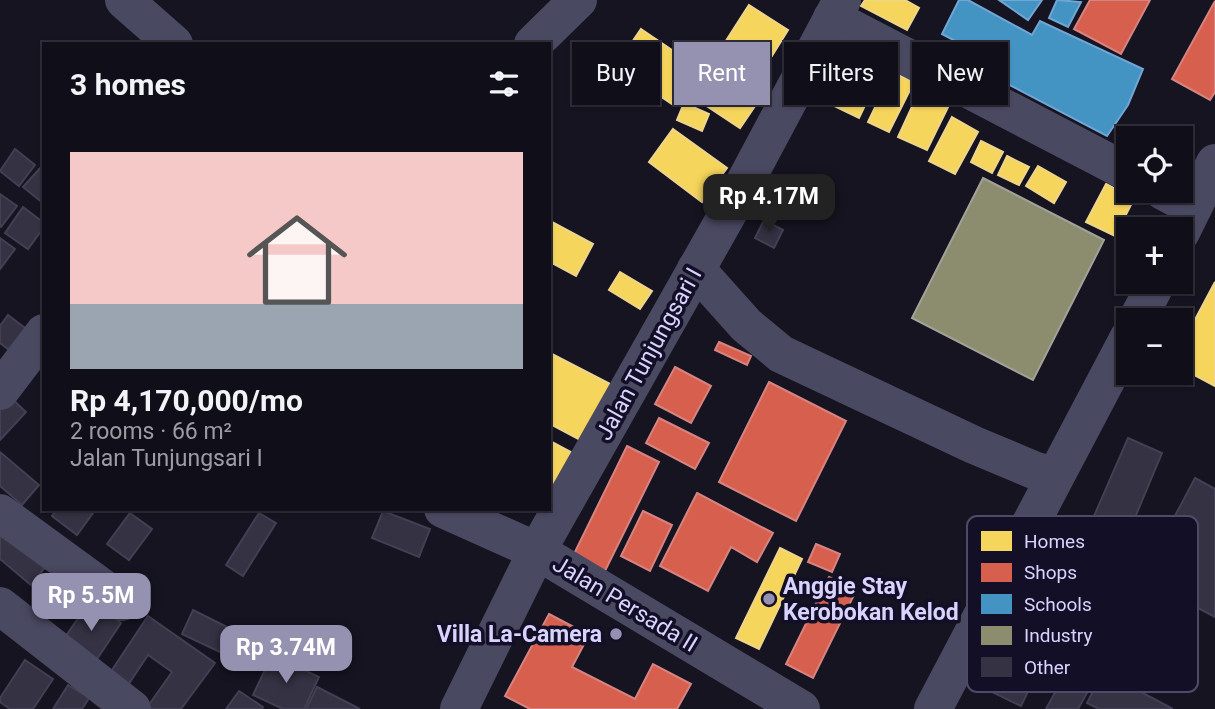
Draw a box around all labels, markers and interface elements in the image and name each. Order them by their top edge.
chip: Buy [572,42,660,105]
chip: Rent [674,42,770,105]
chip: Filters [784,42,898,105]
chip: New [912,42,1008,105]
icon: filters [485,65,523,103]
text: 3 homes [70,67,186,102]
map controls [1116,126,1193,385]
button: locate [1116,126,1193,203]
pin: Rp 4.17M [697,174,841,234]
text: Rp 4.17M [719,183,819,210]
icon: home [234,197,360,323]
button: + [1116,217,1193,294]
street label: Jalan Tunjungsari I [590,263,708,445]
button: − [1116,308,1193,385]
text: Rp 4,170,000/mo [70,383,303,418]
text: 2 rooms · 66 m² [70,418,232,445]
text: Jalan Tunjungsari I [70,445,263,472]
legend [967,516,1198,692]
text: Homes [1024,530,1085,553]
street label: Jalan Persada II [548,550,702,658]
text: Shops [1024,561,1077,584]
place label: Anggie Stay Kerobokan Kelod [783,573,959,626]
pin: Rp 5.5M [26,574,156,633]
text: Rp 5.5M [48,582,134,609]
marker: Anggie Stay Kerobokan Kelod [761,591,777,607]
text: Schools [1024,593,1092,616]
place label: Villa La-Camera [437,621,602,648]
text: Industry [1024,624,1092,647]
pin: Rp 3.74M [214,626,358,685]
marker: Villa La-Camera [608,626,624,642]
text: Rp 3.74M [236,634,336,661]
text: Other [1024,656,1071,679]

